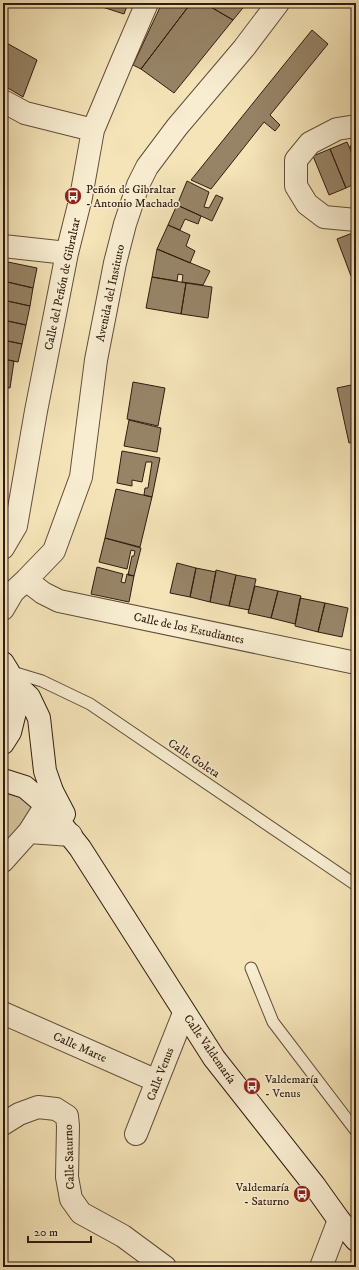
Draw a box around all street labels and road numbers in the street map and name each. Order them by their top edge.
street label: Calle del Peñón de Gibraltar [41,216,84,352]
street label: Avenida del Instituto [93,243,128,343]
street label: Calle de los Estudiantes [132,609,246,648]
street label: Calle Goleta [165,736,223,782]
street label: Calle Valdemaría [180,1012,239,1088]
street label: Calle Marte [51,1029,109,1066]
street label: Calle Venus [143,1045,177,1103]
street label: Calle Saturno [61,1124,78,1190]

